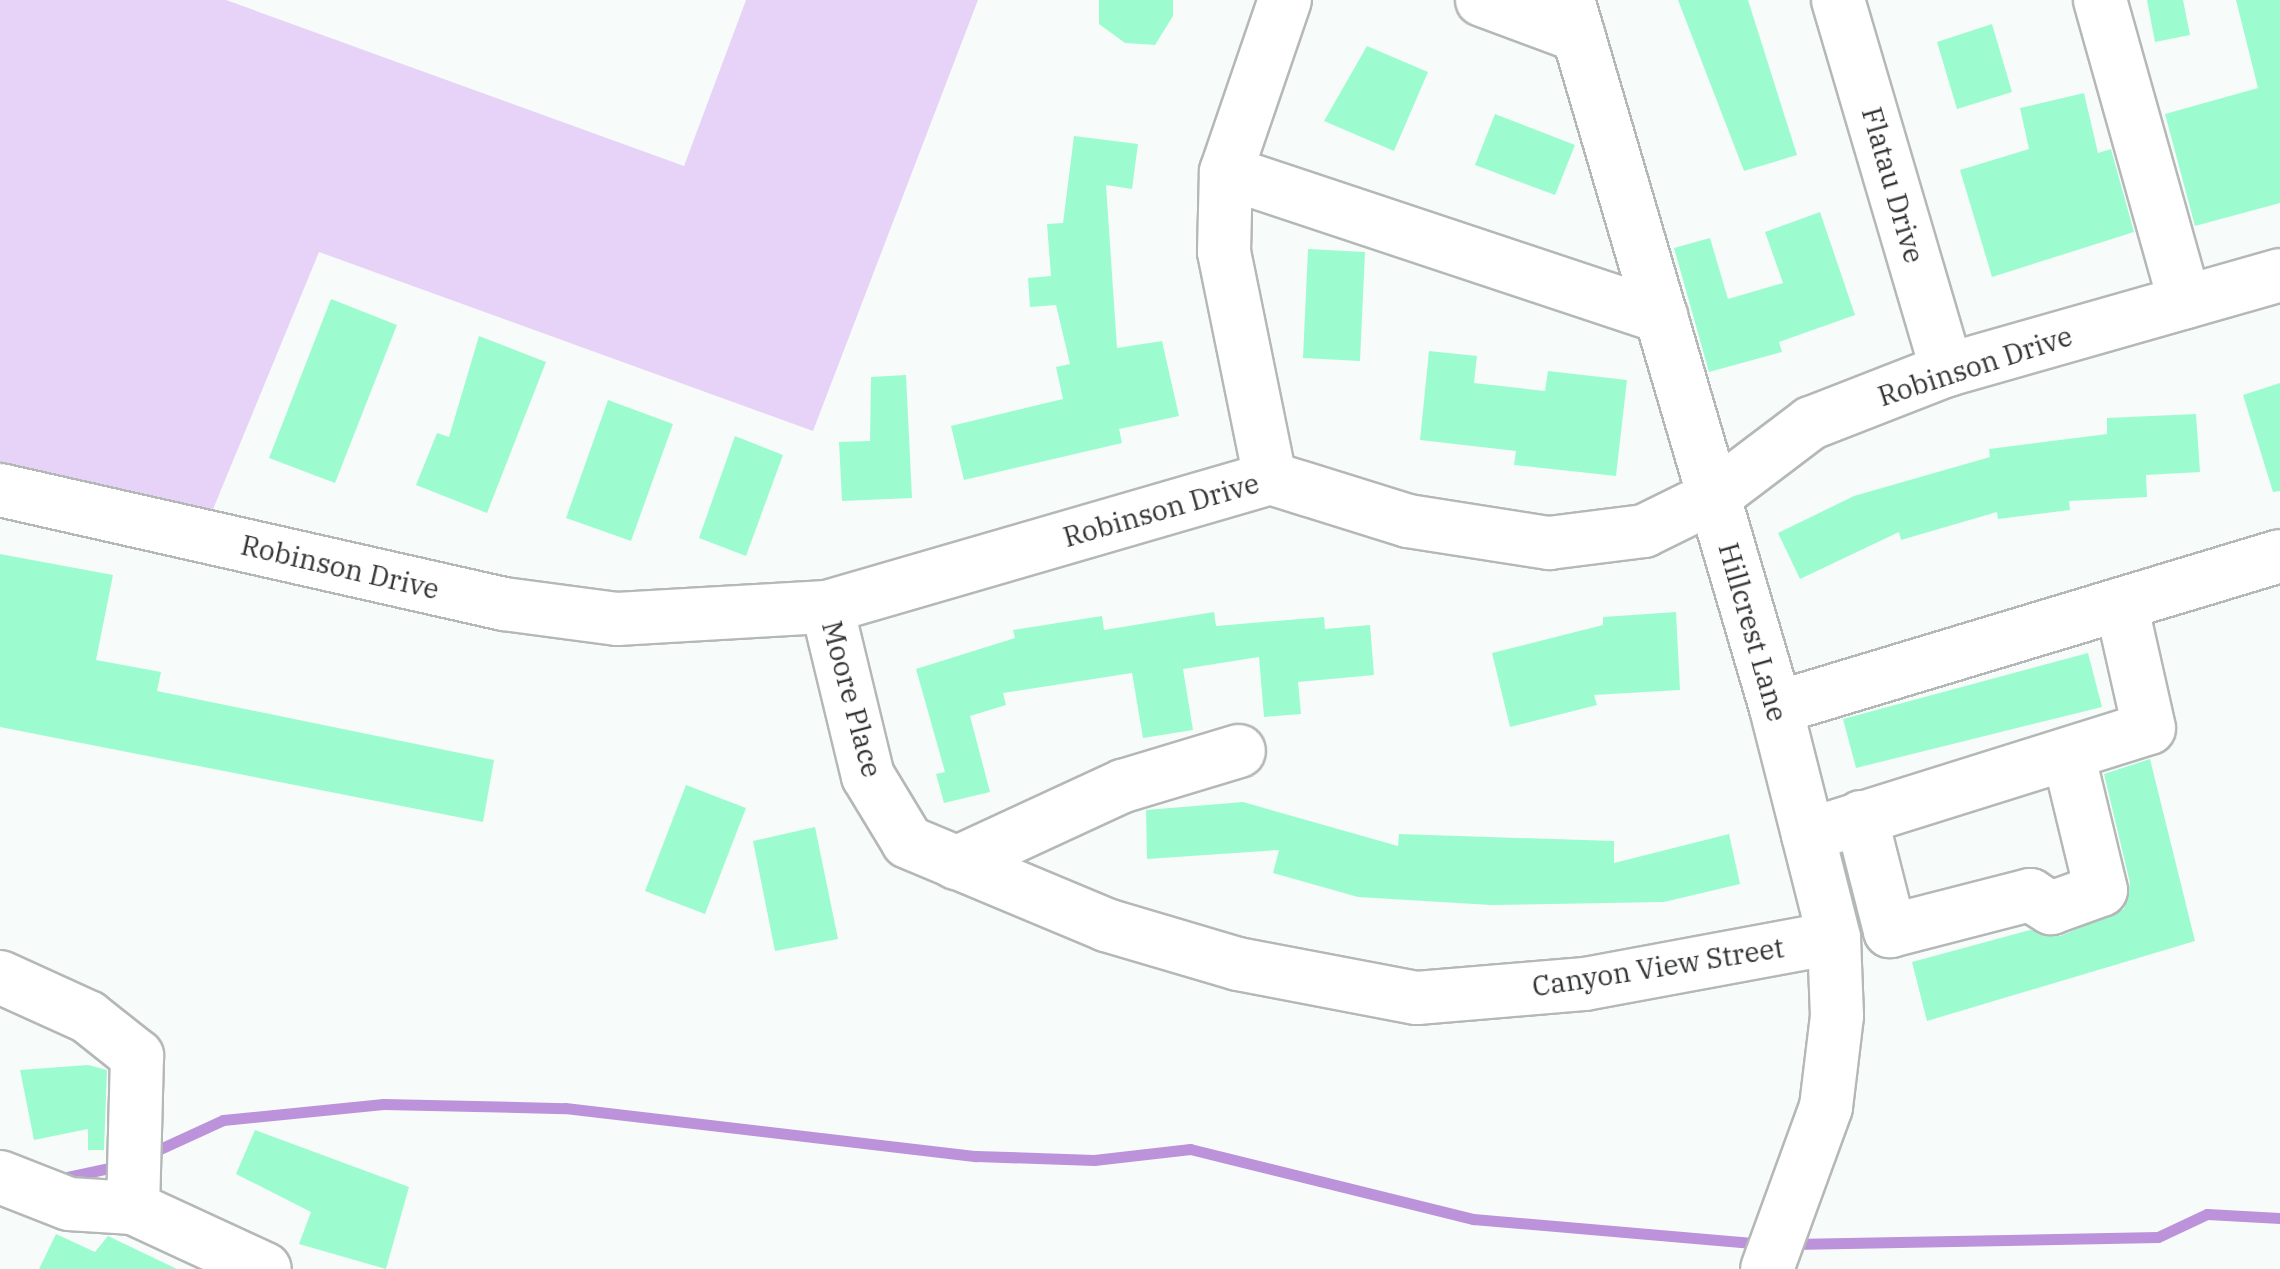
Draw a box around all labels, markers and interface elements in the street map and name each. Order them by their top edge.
street label: Flatau Drive [1855,103,1931,267]
street label: Robinson Drive [1874,319,2076,413]
street label: Robinson Drive [1059,466,1263,554]
street label: Robinson Drive [238,528,442,606]
street label: Hillcrest Lane [1711,539,1795,725]
street label: Moore Place [815,617,889,781]
street label: Canyon View Street [1530,931,1786,1003]

